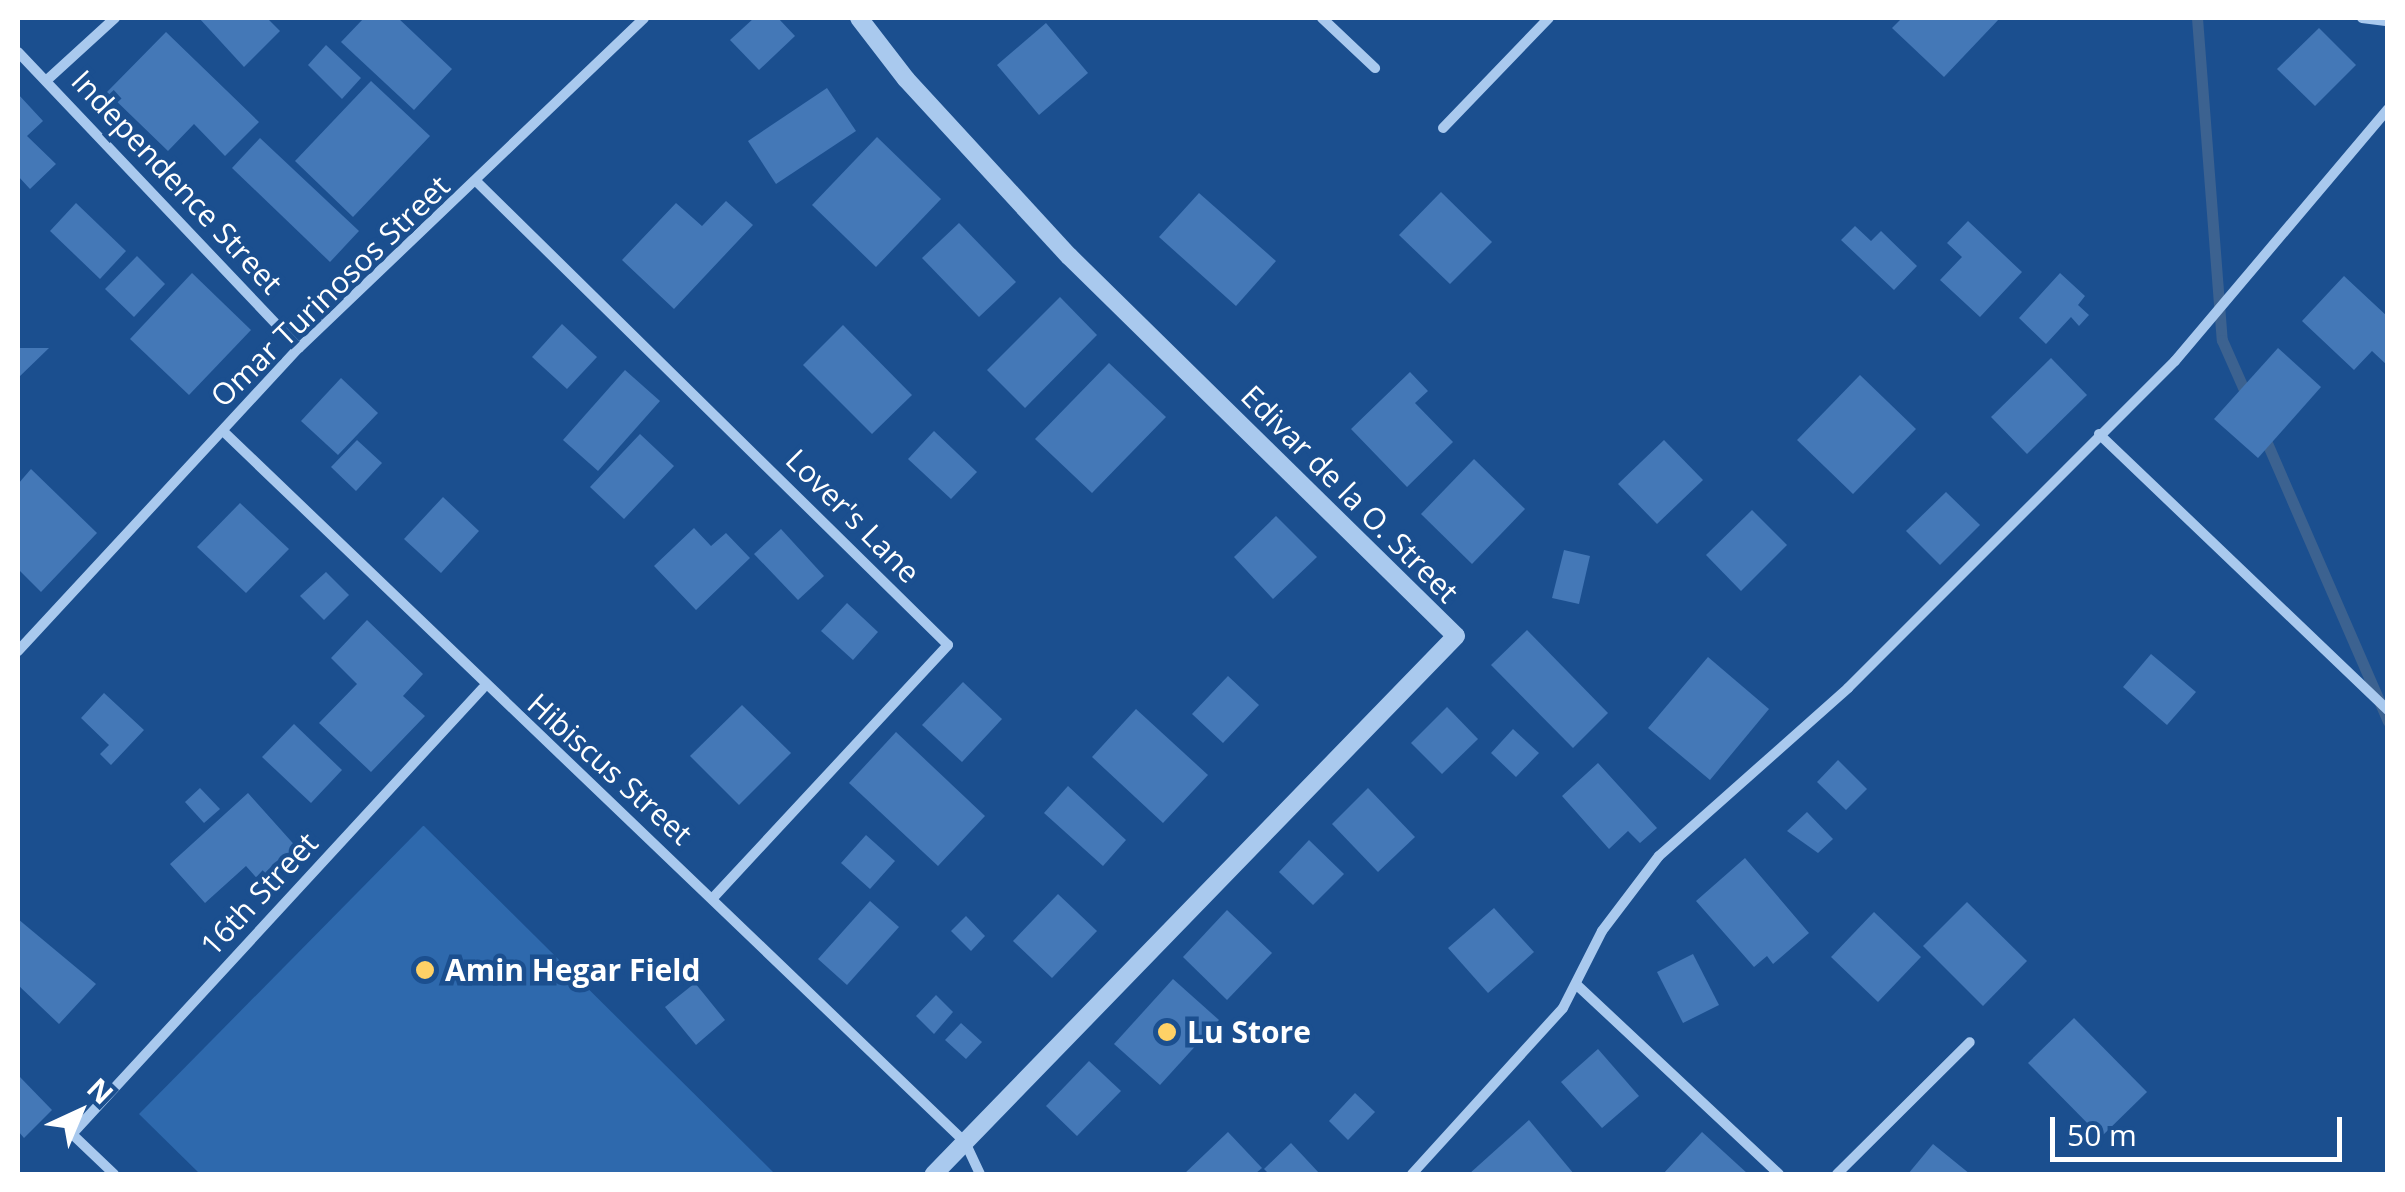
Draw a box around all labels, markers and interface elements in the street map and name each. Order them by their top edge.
street label: Independence Street [64,63,290,301]
street label: Omar Turinosos Street [203,168,457,414]
street label: Edivar de la O. Street [1234,378,1466,610]
street label: Lover's Lane [779,442,927,590]
street label: Hibiscus Street [520,686,700,852]
street label: 16th Street [193,825,325,963]
place label: Amin Hegar Field [445,952,700,988]
marker: Amin Hegar Field [414,959,436,981]
place label: Lu Store [1187,1014,1311,1050]
marker: Lu Store [1156,1021,1178,1043]
north arrow [30,1062,130,1162]
text: N [79,1069,122,1112]
scale bar [2055,1097,2348,1159]
text: 50 m [2067,1114,2137,1155]

